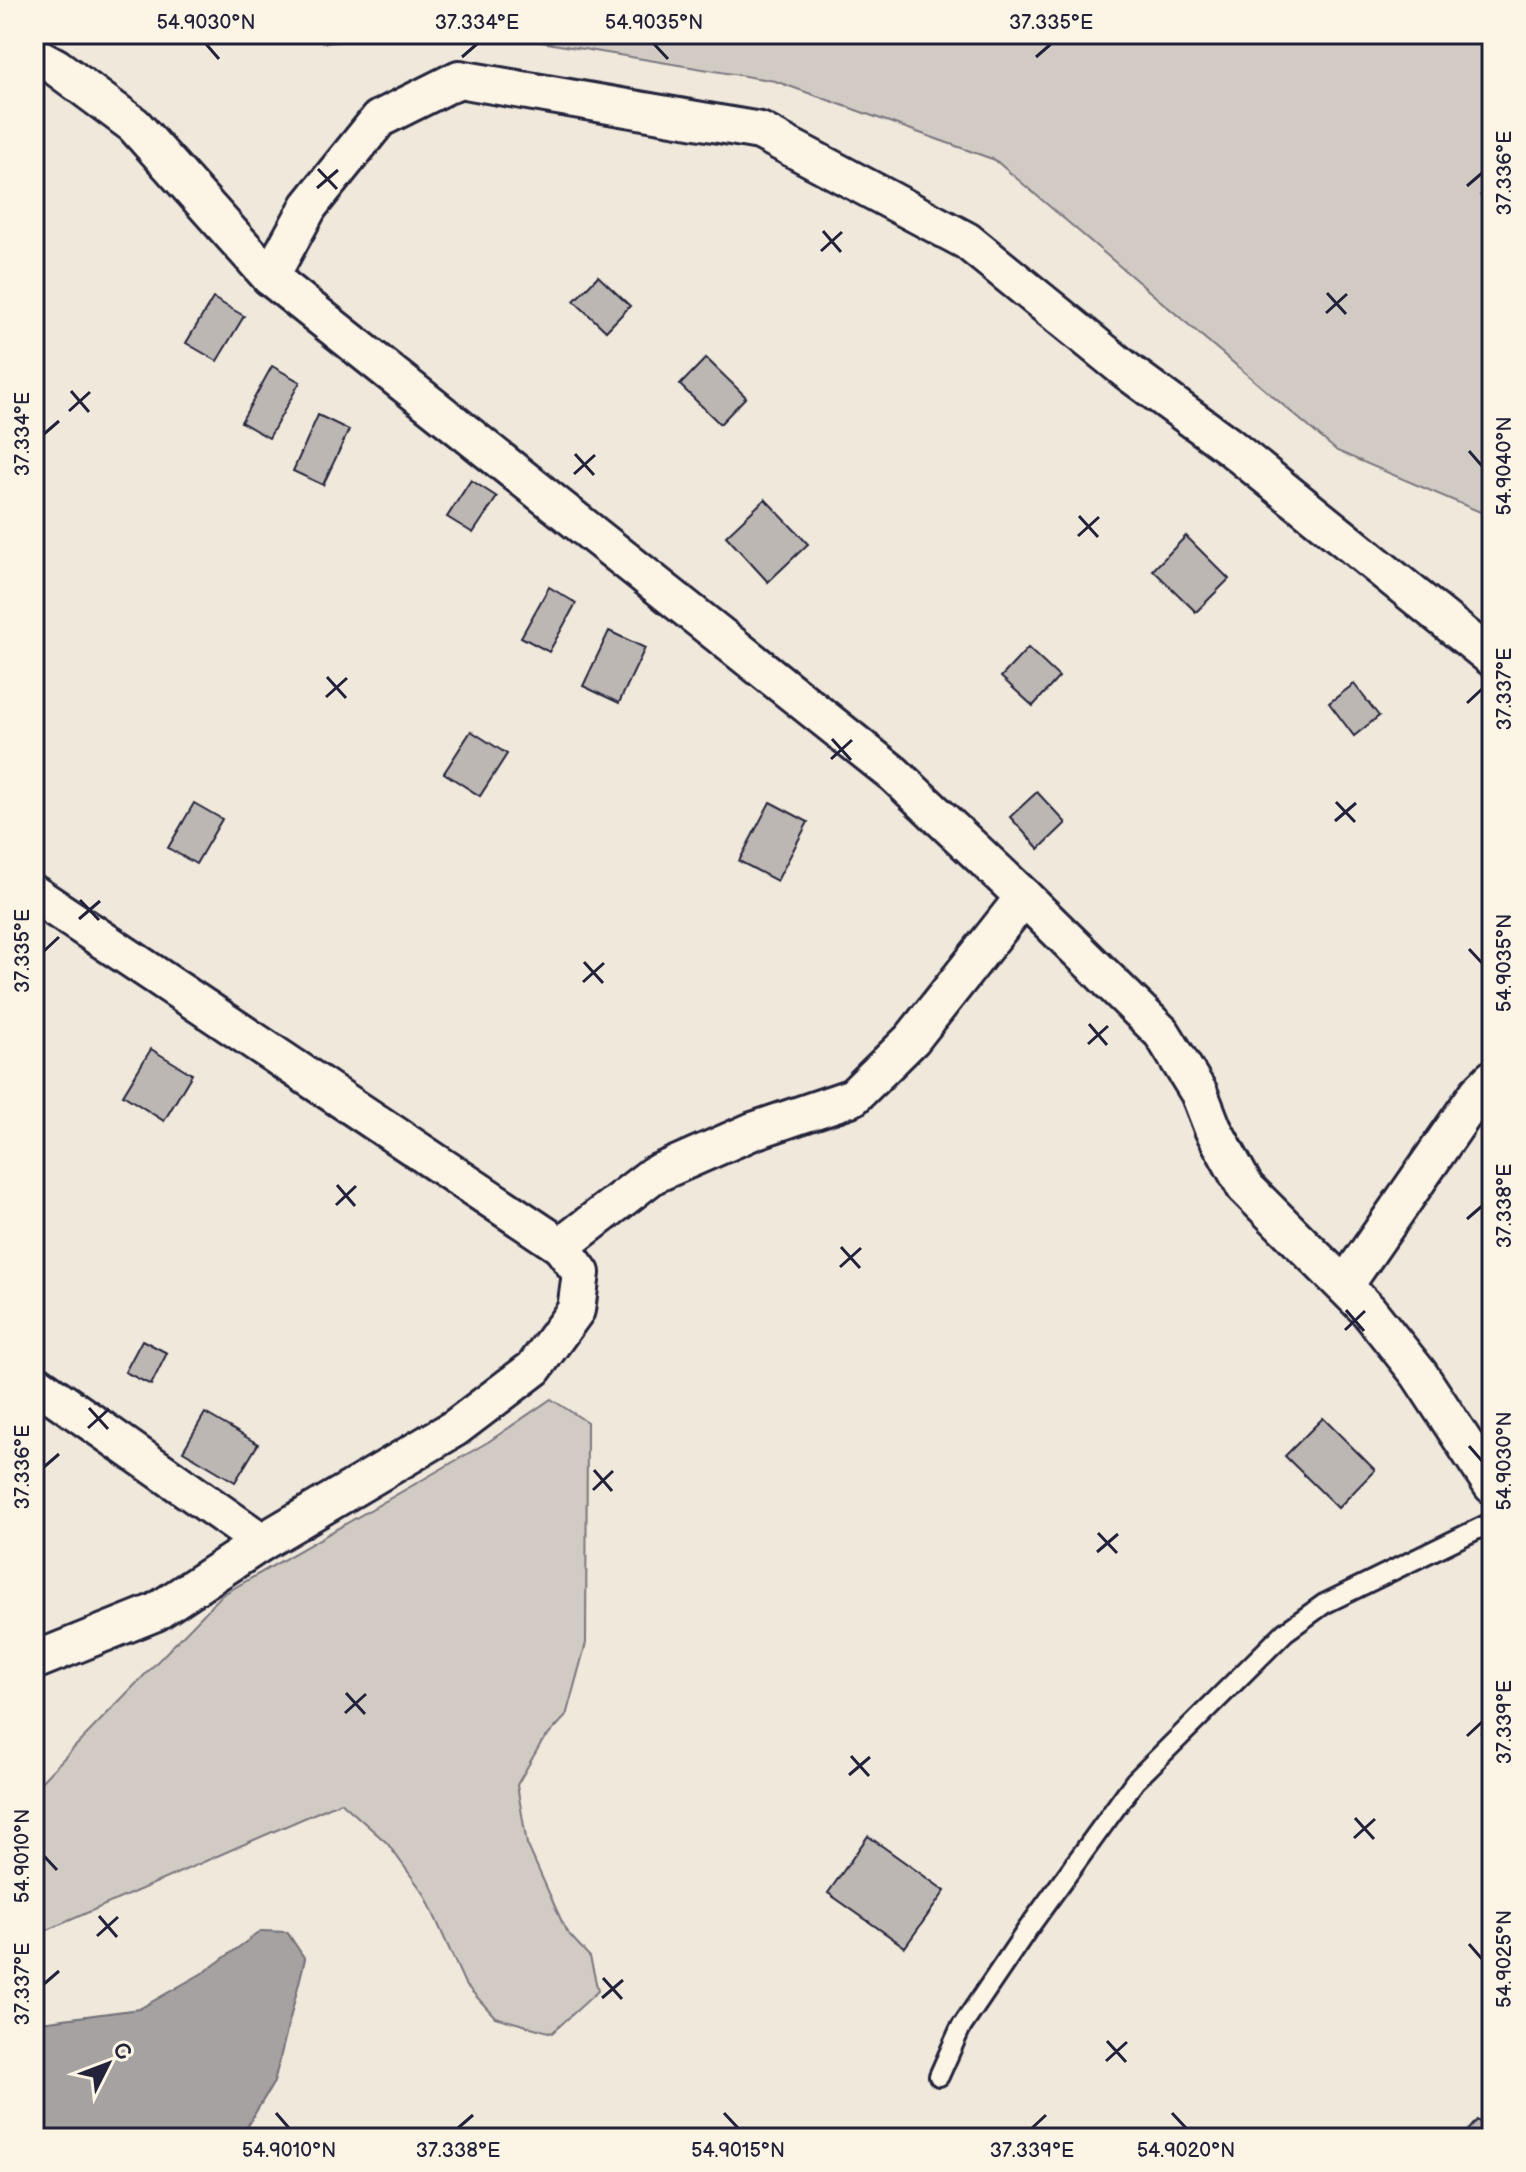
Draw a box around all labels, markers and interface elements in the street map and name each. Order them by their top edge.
text: 54.9030°N [156,11,256,35]
text: 37.334°E [435,11,519,35]
text: 54.9035°N [605,11,703,35]
text: 37.335°E [1009,11,1093,35]
text: 37.336°E [1493,131,1517,215]
text: 37.334°E [11,392,35,476]
text: 54.9040°N [1493,416,1517,516]
text: 37.337°E [1493,648,1517,730]
text: 37.335°E [11,909,35,993]
text: 54.9035°N [1493,914,1517,1012]
text: 37.338°E [1493,1164,1517,1248]
text: 54.9030°N [1493,1411,1517,1511]
text: 37.336°E [11,1425,35,1509]
text: 37.339°E [1493,1680,1517,1764]
text: 54.9010°N [11,1809,35,1903]
text: 54.9025°N [1493,1910,1517,2008]
text: 37.337°E [11,1943,35,2025]
north arrow [68,2024,148,2104]
text: С [107,2037,137,2066]
text: 54.9010°N [242,2139,336,2163]
text: 37.338°E [416,2139,500,2163]
text: 54.9015°N [691,2139,785,2163]
text: 37.339°E [990,2139,1074,2163]
text: 54.9020°N [1137,2139,1235,2163]

